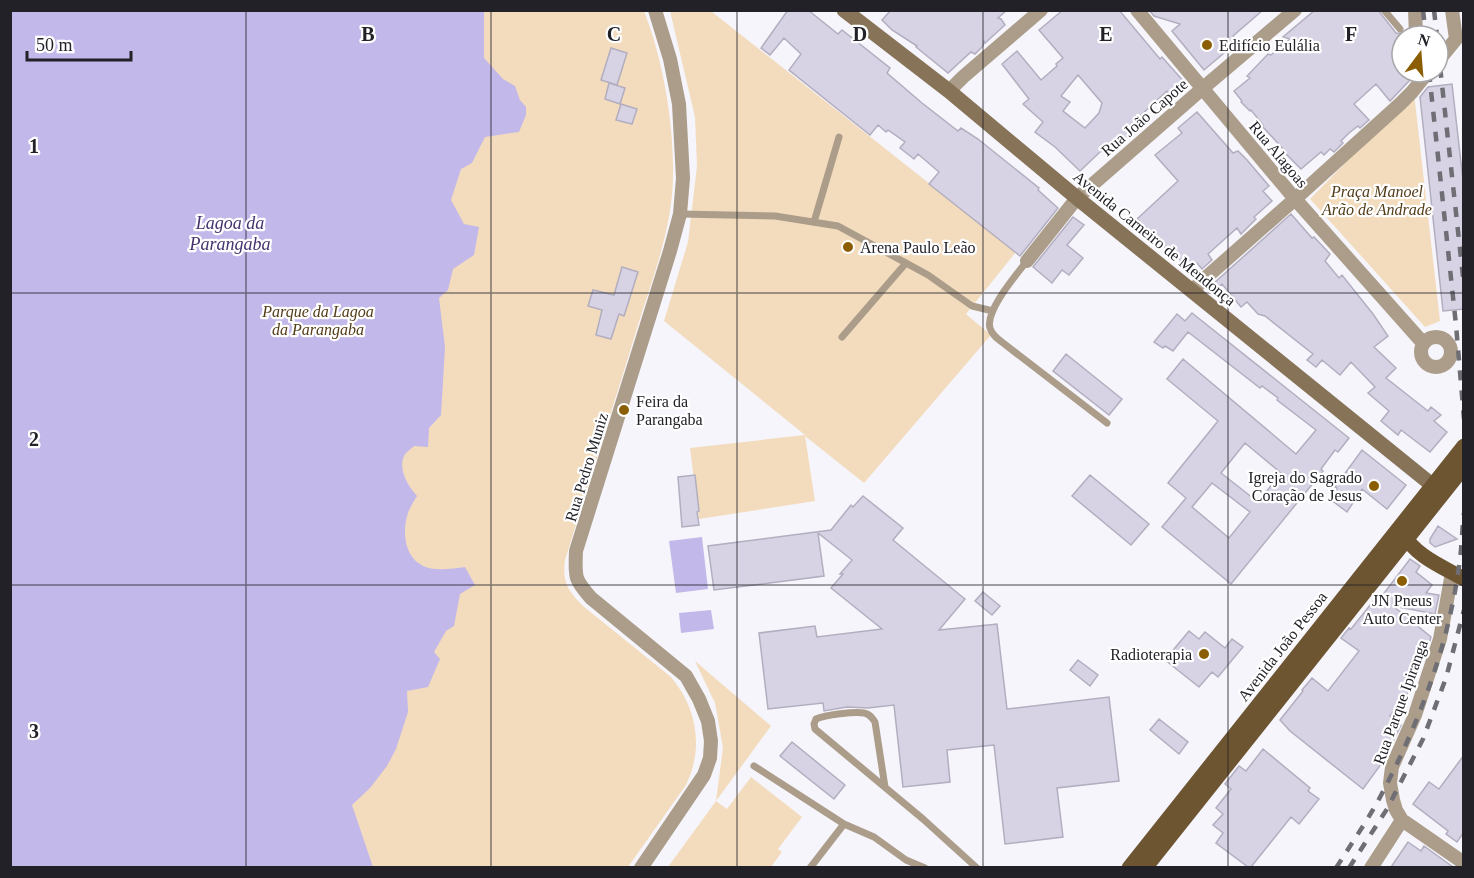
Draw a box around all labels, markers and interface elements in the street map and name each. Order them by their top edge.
text: B [361,23,375,45]
text: C [607,23,621,45]
text: D [853,23,867,45]
text: E [1099,23,1113,45]
text: F [1345,23,1357,45]
scale bar [27,24,130,62]
north arrow [1390,24,1450,84]
text: N [1416,30,1432,50]
text: 50 m [36,35,73,55]
place label: Edifício Eulália [1219,37,1320,54]
marker: Edifício Eulália [1200,38,1214,52]
street label: Rua João Capote [1098,75,1191,160]
street label: Rua Alagoas [1245,118,1311,192]
text: 1 [29,135,39,157]
street label: Avenida Carneiro de Mendonça [1070,168,1239,310]
park label: Praça Manoel Arão de Andrade [1321,183,1432,218]
water label: Lagoa da Parangaba [189,213,271,254]
place label: Arena Paulo Leão [860,239,976,256]
marker: Arena Paulo Leão [841,240,855,254]
park label: Parque da Lagoa da Parangaba [261,303,374,339]
place label: Feira da Parangaba [636,393,703,429]
marker: Feira da Parangaba [617,403,631,417]
street label: Rua Pedro Muniz [562,411,611,524]
text: 2 [29,428,39,450]
place label: Igreja do Sagrado Coração de Jesus [1248,469,1362,505]
marker: Igreja do Sagrado Coração de Jesus [1367,479,1381,493]
marker: JN Pneus Auto Center [1395,574,1409,588]
street label: Avenida João Pessoa [1234,588,1330,704]
place label: JN Pneus Auto Center [1363,592,1442,627]
street label: Rua Parque Ipiranga [1370,637,1432,767]
place label: Radioterapia [1110,646,1192,664]
marker: Radioterapia [1197,647,1211,661]
text: 3 [29,720,39,742]

